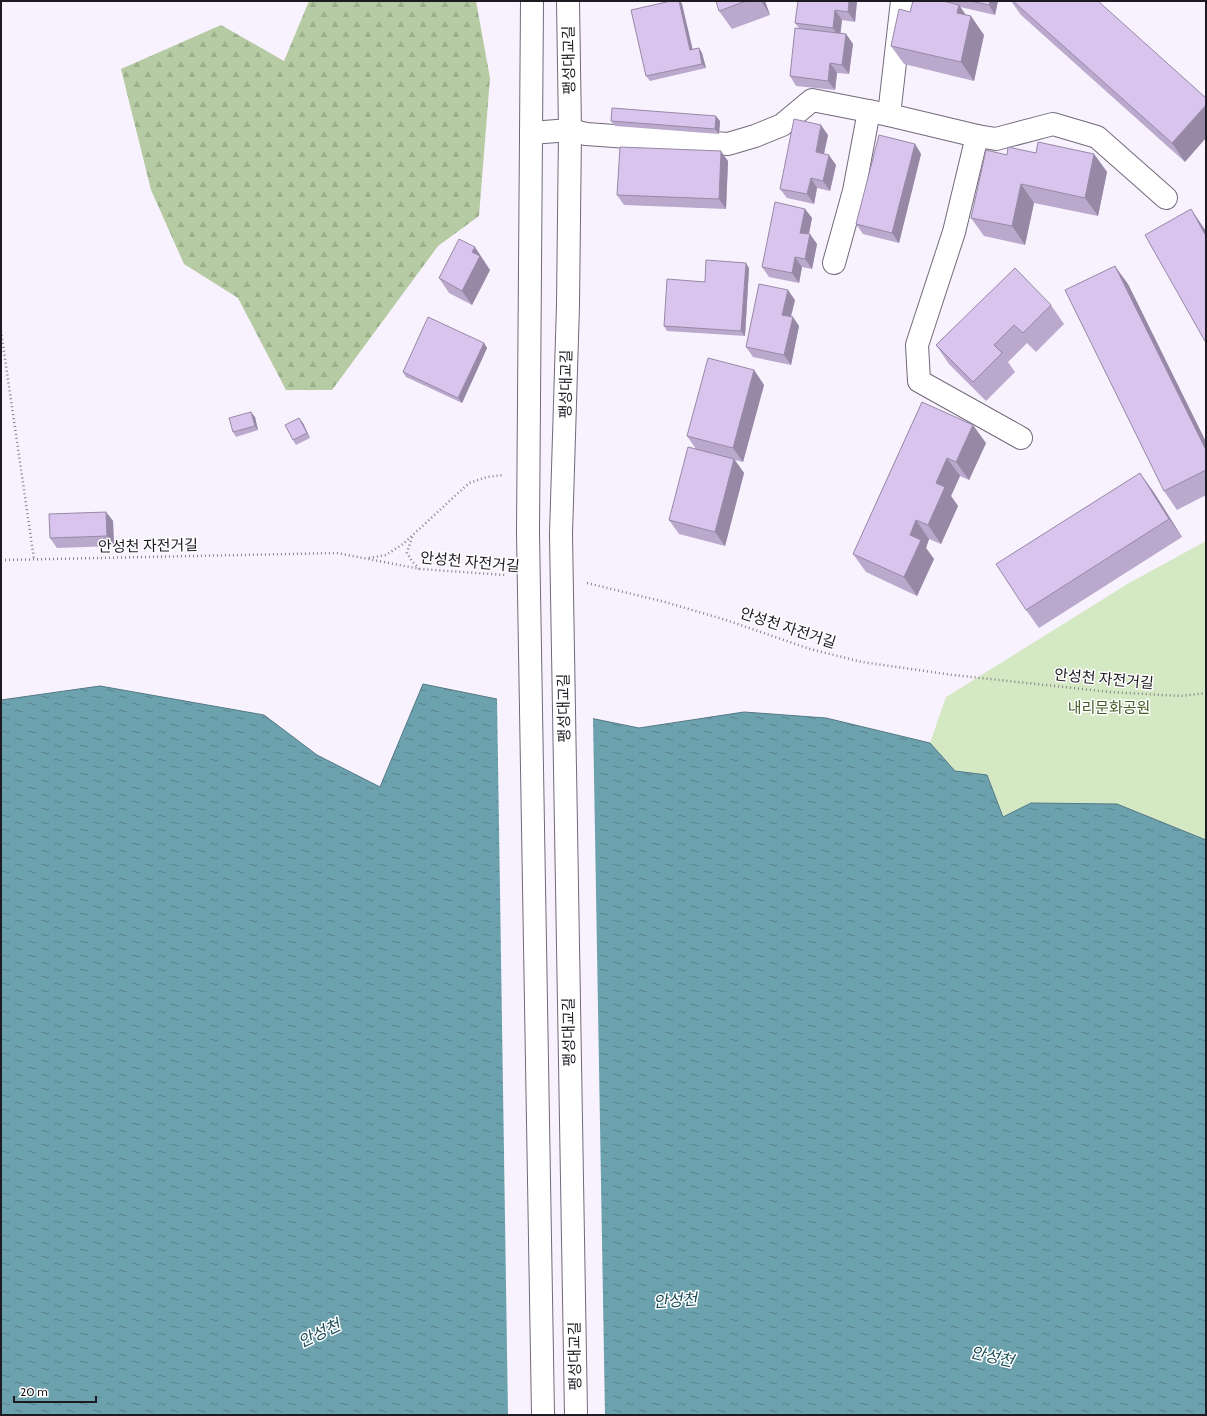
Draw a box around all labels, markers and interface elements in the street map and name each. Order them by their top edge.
street label: 팽성대교길 [559,25,579,95]
street label: 팽성대교길 [556,349,576,419]
street label: 안성천 자전거길 [98,536,198,556]
street label: 안성천 자전거길 [419,549,521,575]
street label: 안성천 자전거길 [738,604,838,652]
street label: 안성천 자전거길 [1053,666,1155,692]
street label: 팽성대교길 [554,673,574,743]
park label: 내리문화공원 [1068,699,1150,717]
street label: 팽성대교길 [559,997,579,1067]
water label: 안성천 [652,1289,700,1312]
water label: 안성천 [295,1315,345,1351]
street label: 팽성대교길 [565,1321,585,1391]
water label: 안성천 [968,1342,1018,1371]
scale bar [14,1378,96,1404]
text: 20 m [20,1384,48,1399]

